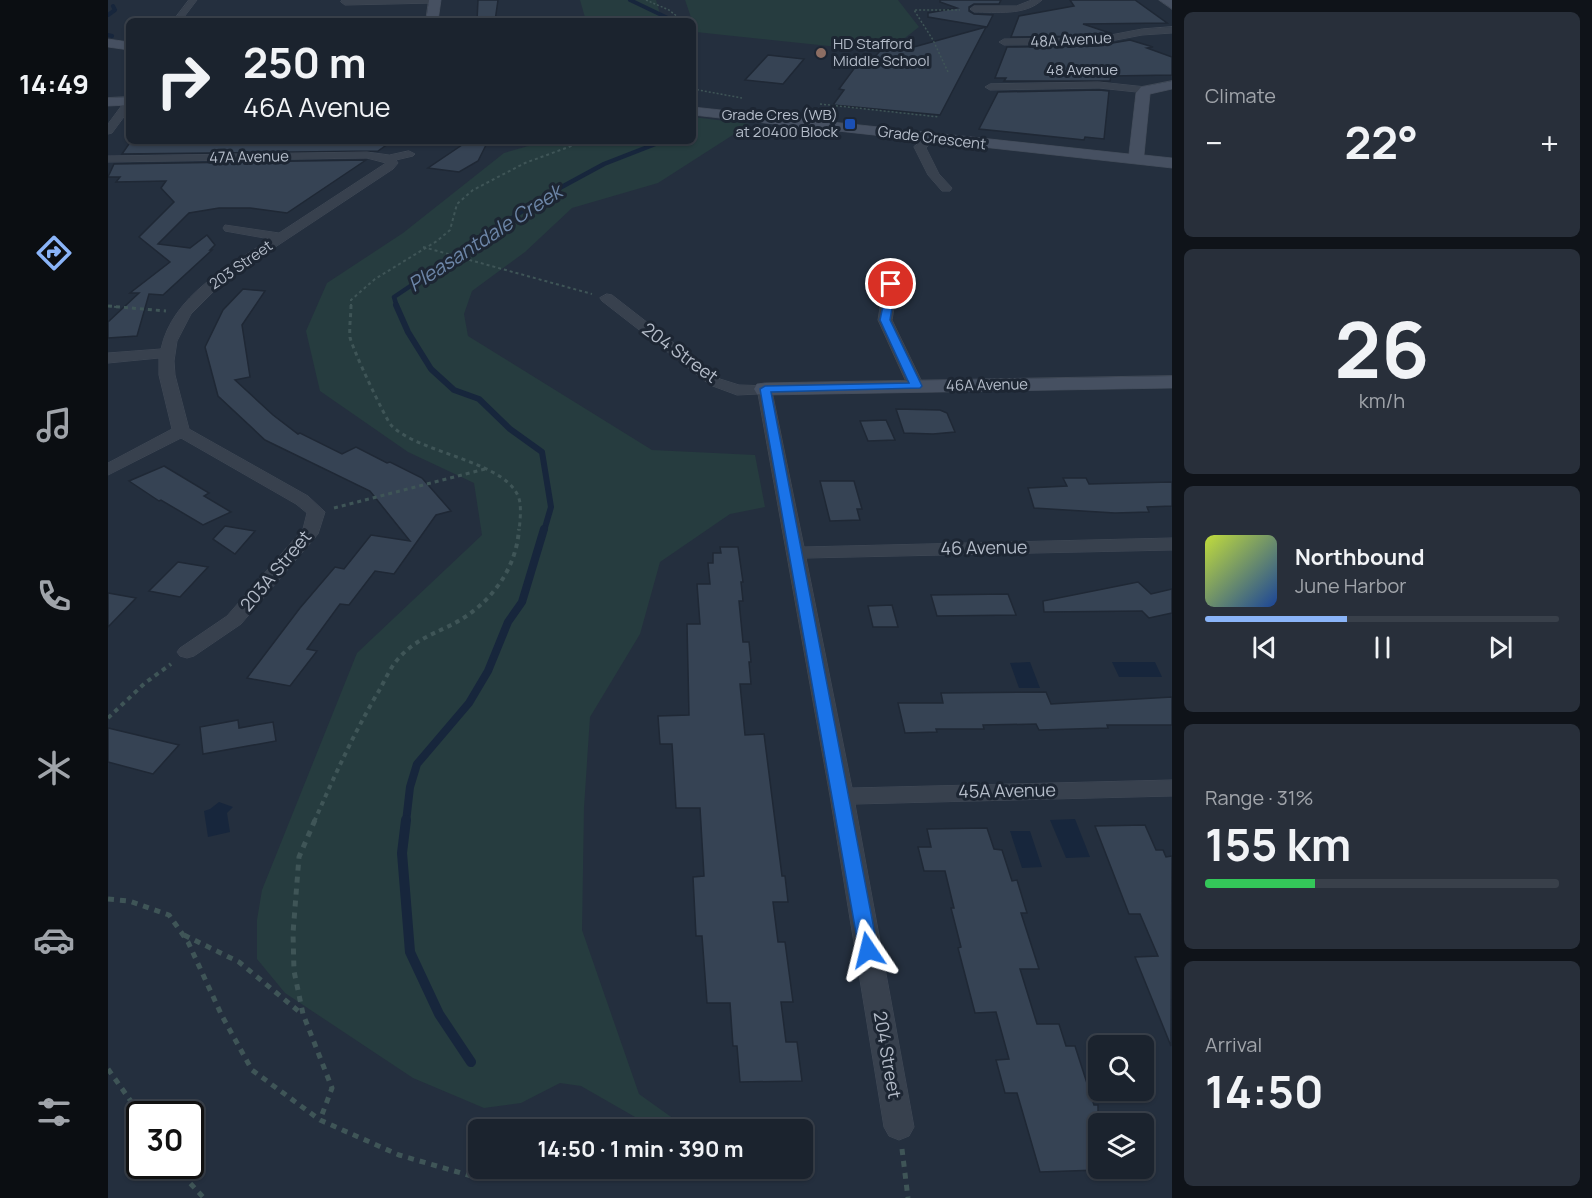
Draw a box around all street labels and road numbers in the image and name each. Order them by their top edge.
street label: 48A Avenue [1030,27,1112,52]
street label: 48 Avenue [1046,59,1118,80]
street label: Grade Crescent [877,120,987,155]
street label: 47A Avenue [209,145,289,168]
street label: 203 Street [205,235,277,294]
street label: 204 Street [638,317,723,388]
street label: 46A Avenue [946,373,1028,396]
street label: 203A Street [234,525,316,616]
street label: 46 Avenue [940,534,1028,560]
street label: 45A Avenue [958,777,1056,803]
street label: 204 Street [868,1009,907,1100]

